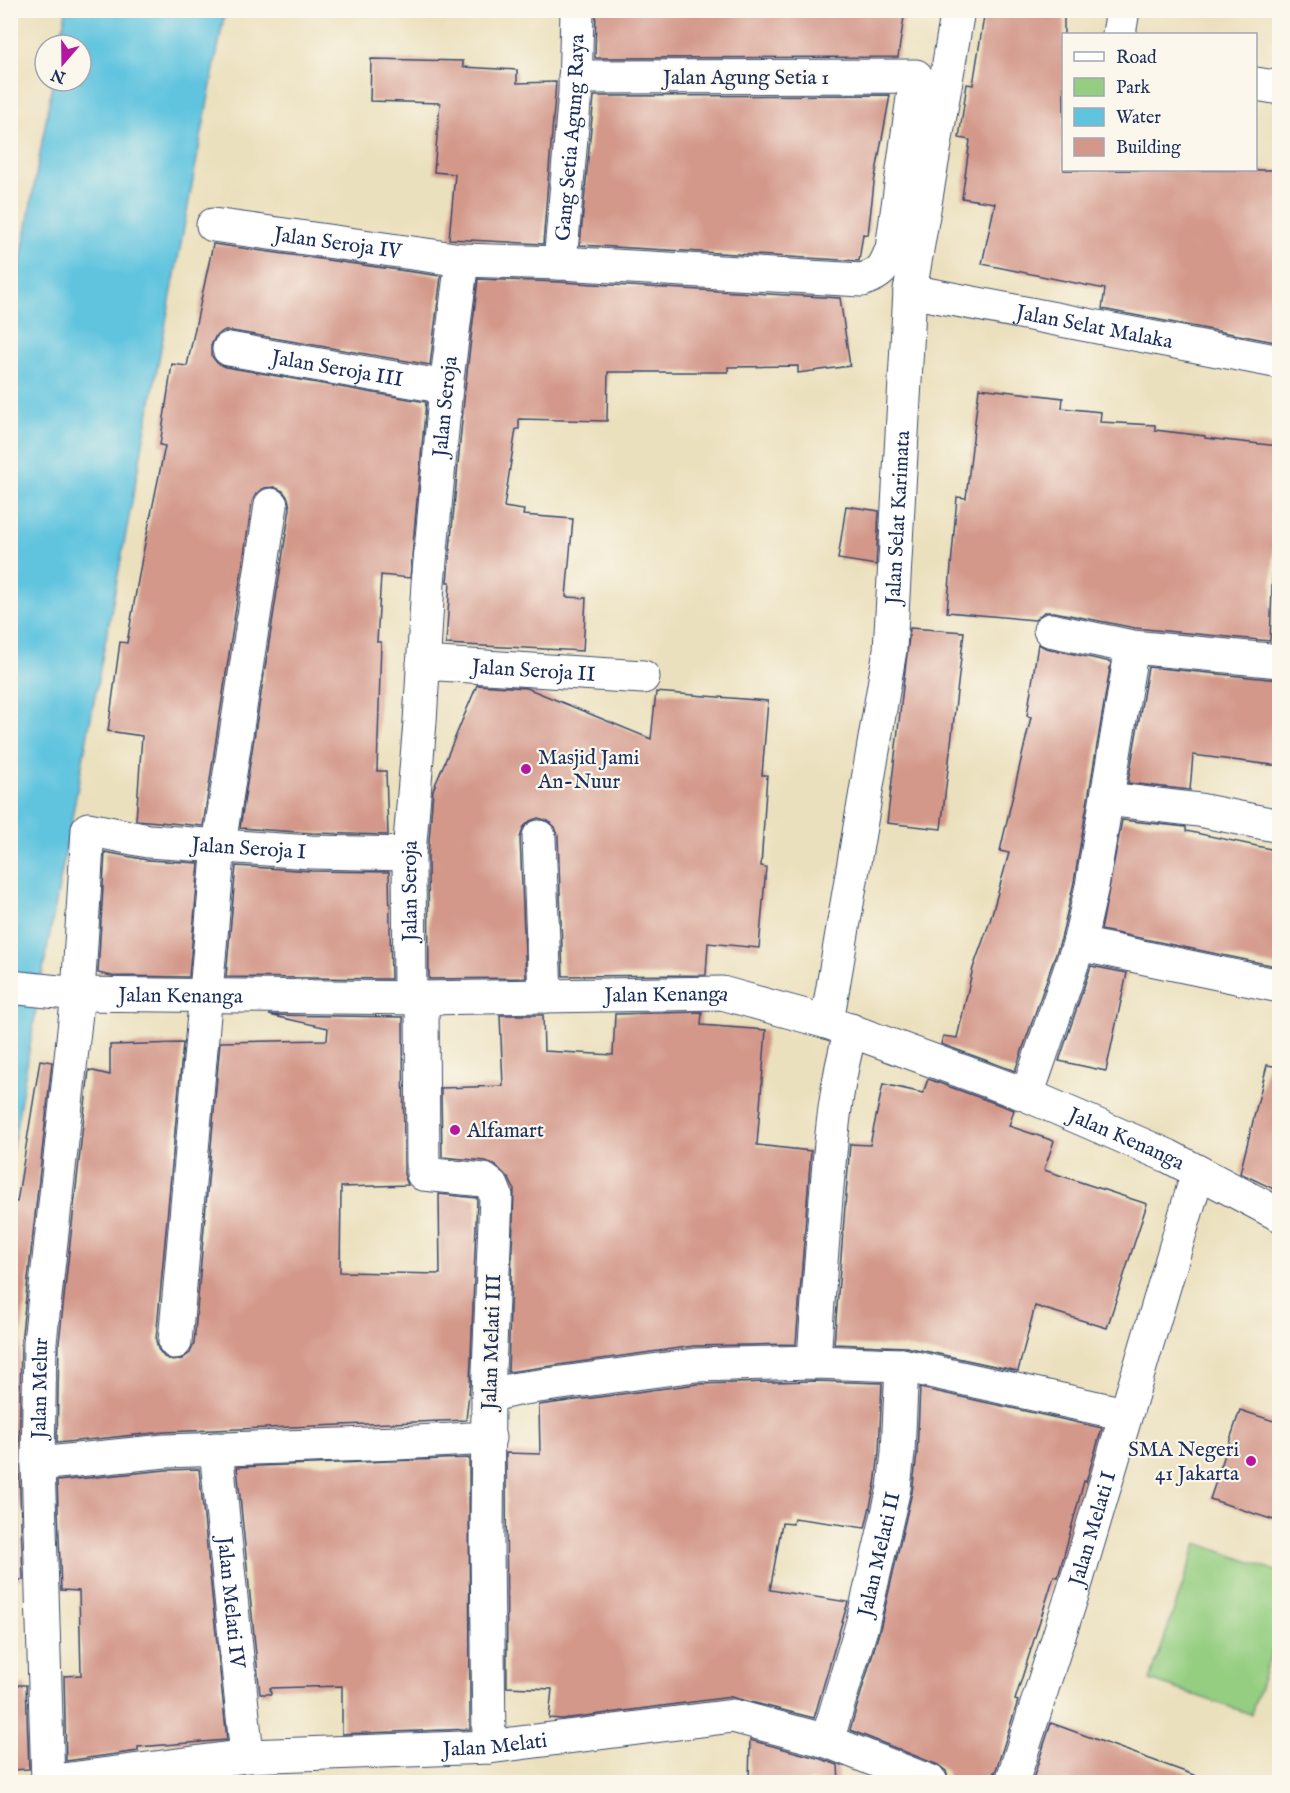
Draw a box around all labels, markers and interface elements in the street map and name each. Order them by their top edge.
north arrow [33,33,93,93]
street label: Gang Setia Agung Raya [550,33,591,242]
legend [1062,33,1257,171]
text: Road [1116,47,1157,70]
text: N [48,63,69,87]
street label: Jalan Agung Setia 1 [661,65,829,92]
text: Park [1116,77,1151,100]
text: Water [1116,107,1161,130]
text: Building [1116,137,1181,160]
street label: Jalan Seroja IV [270,221,404,267]
street label: Jalan Selat Malaka [1012,299,1176,356]
street label: Jalan Seroja III [267,344,405,394]
street label: Jalan Seroja [427,354,465,460]
street label: Jalan Selat Karimata [880,429,917,607]
street label: Jalan Seroja II [469,654,596,689]
place label: Masjid Jami An-Nuur [537,745,639,796]
marker: Masjid Jami An-Nuur [519,762,533,776]
street label: Jalan Seroja I [189,832,307,867]
street label: Jalan Seroja [397,839,425,944]
street label: Jalan Kenanga [602,981,733,1010]
street label: Jalan Kenanga [116,982,244,1011]
street label: Jalan Kenanga [1062,1102,1190,1178]
place label: Alfamart [466,1118,544,1145]
marker: Alfamart [448,1123,462,1137]
street label: Jalan Melati III [477,1274,508,1413]
street label: Jalan Melur [26,1336,55,1441]
place label: SMA Negeri 41 Jakarta [1128,1437,1240,1488]
marker: SMA Negeri 41 Jakarta [1244,1454,1258,1468]
street label: Jalan Melati I [1063,1468,1123,1591]
street label: Jalan Melati II [852,1489,908,1621]
street label: Jalan Melati IV [210,1533,250,1671]
street label: Jalan Melati [440,1728,549,1764]

